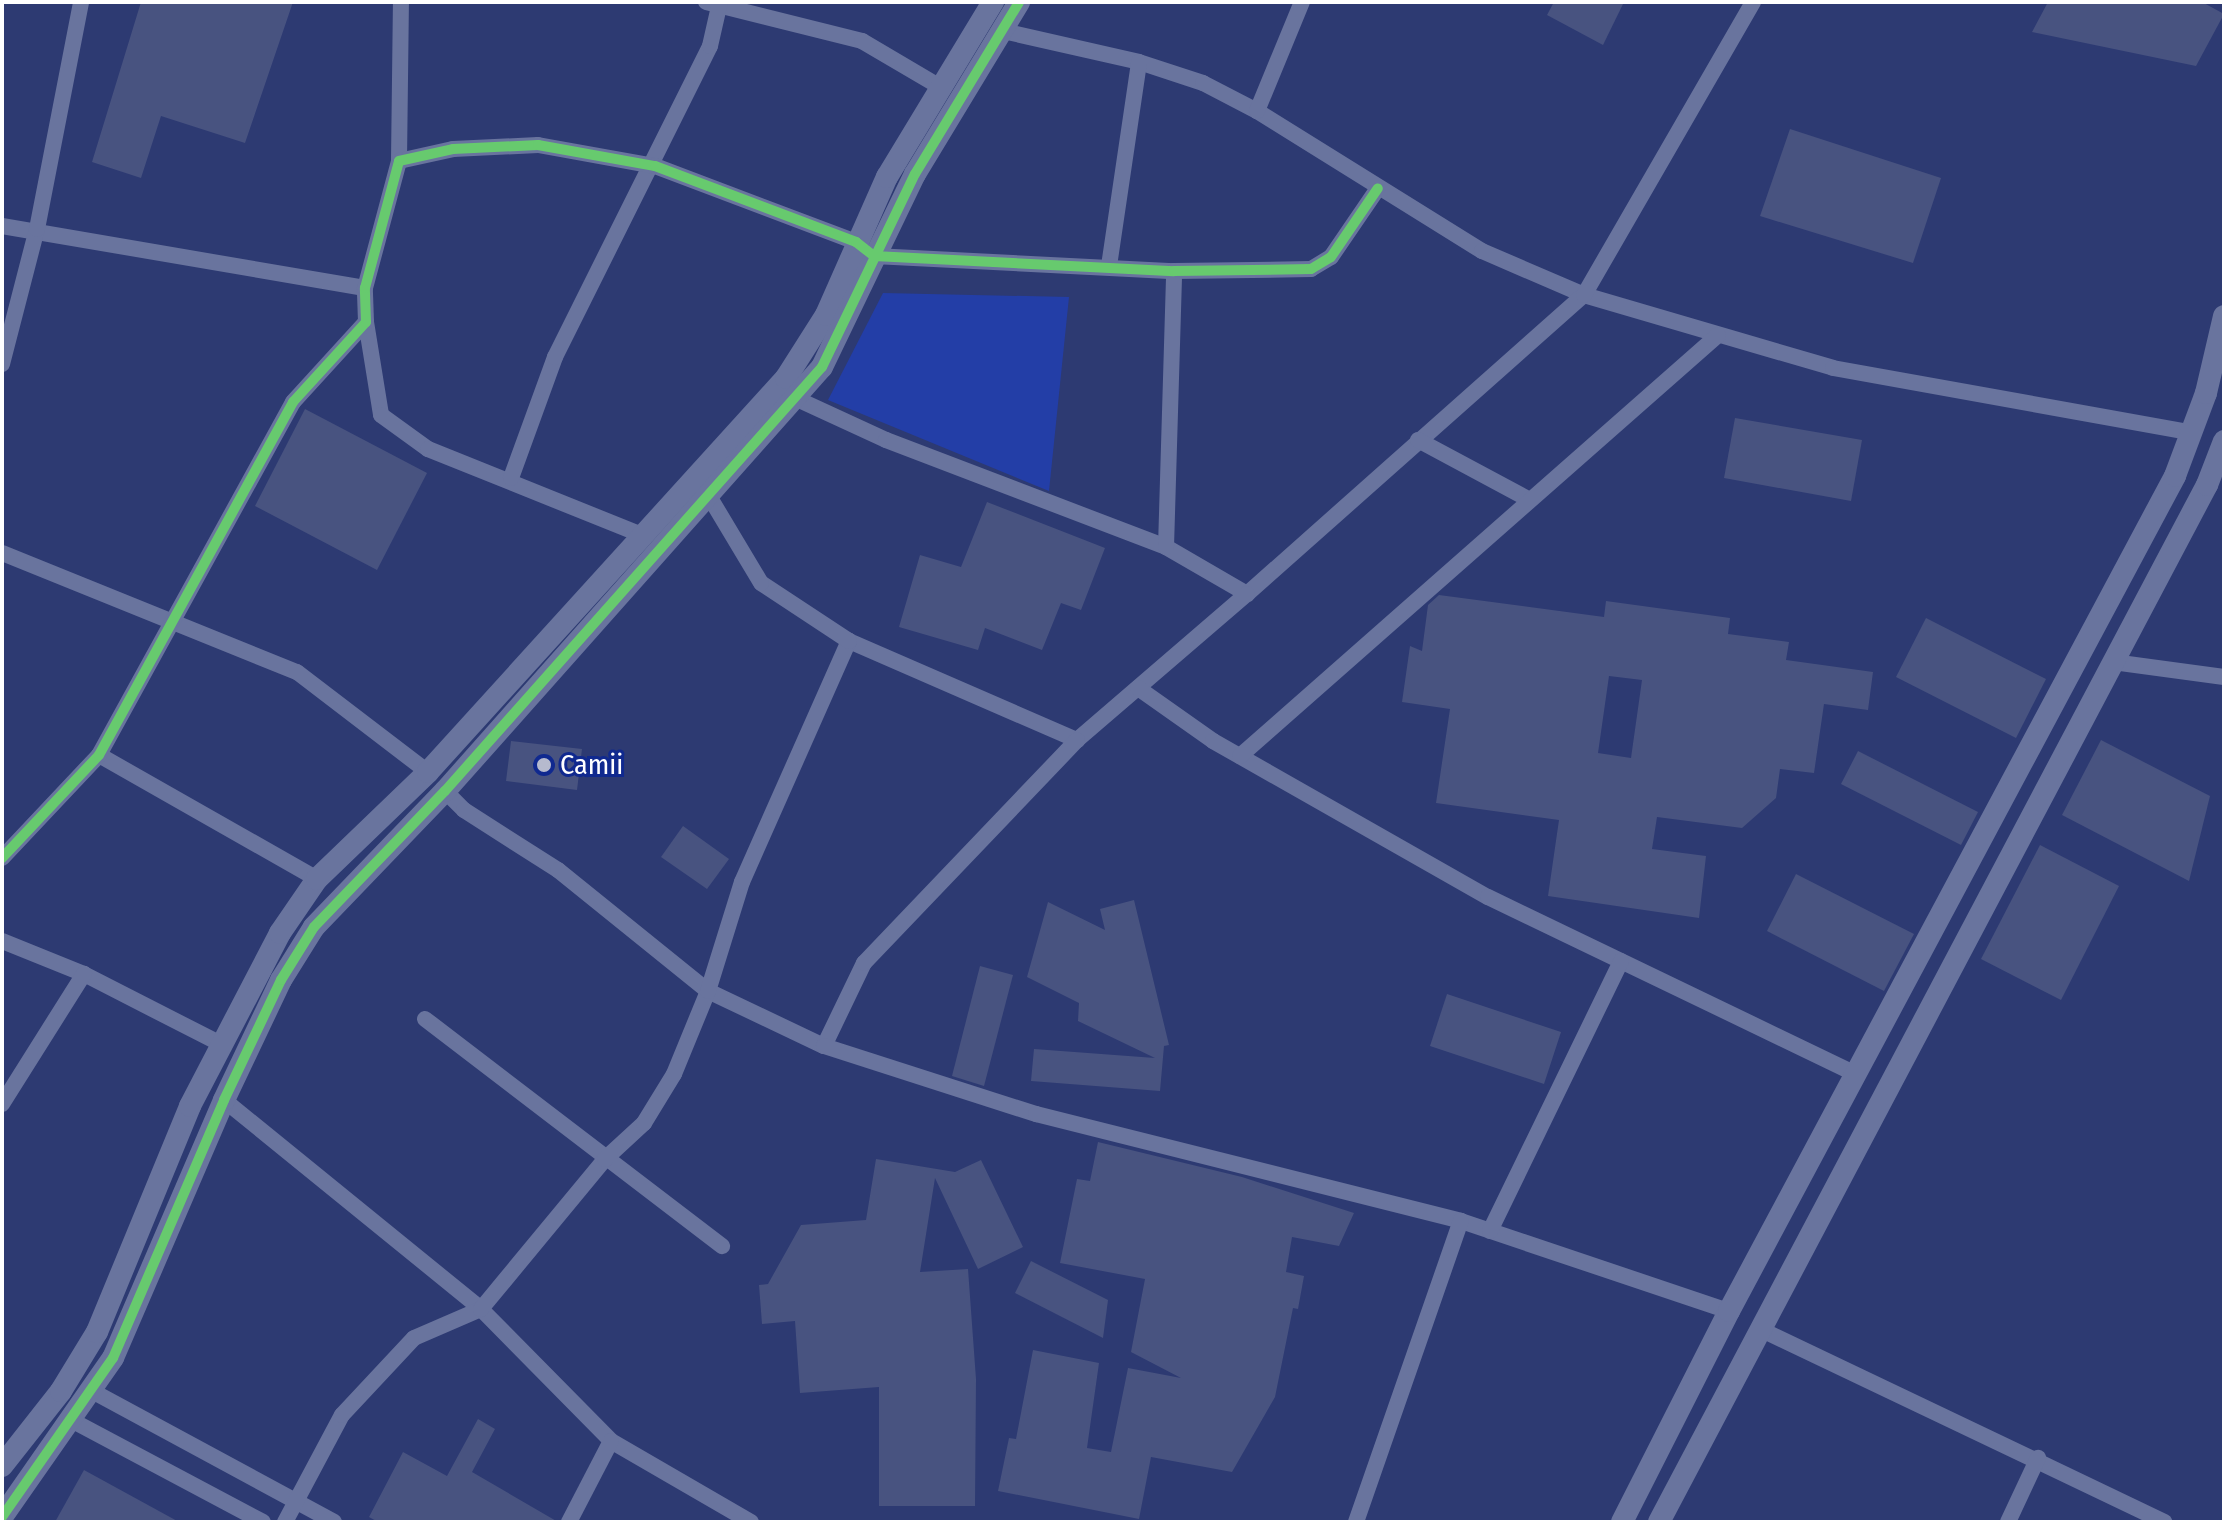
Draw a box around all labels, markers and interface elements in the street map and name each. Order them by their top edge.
place label: Camii [560,748,623,782]
marker: Camii [535,756,553,774]

